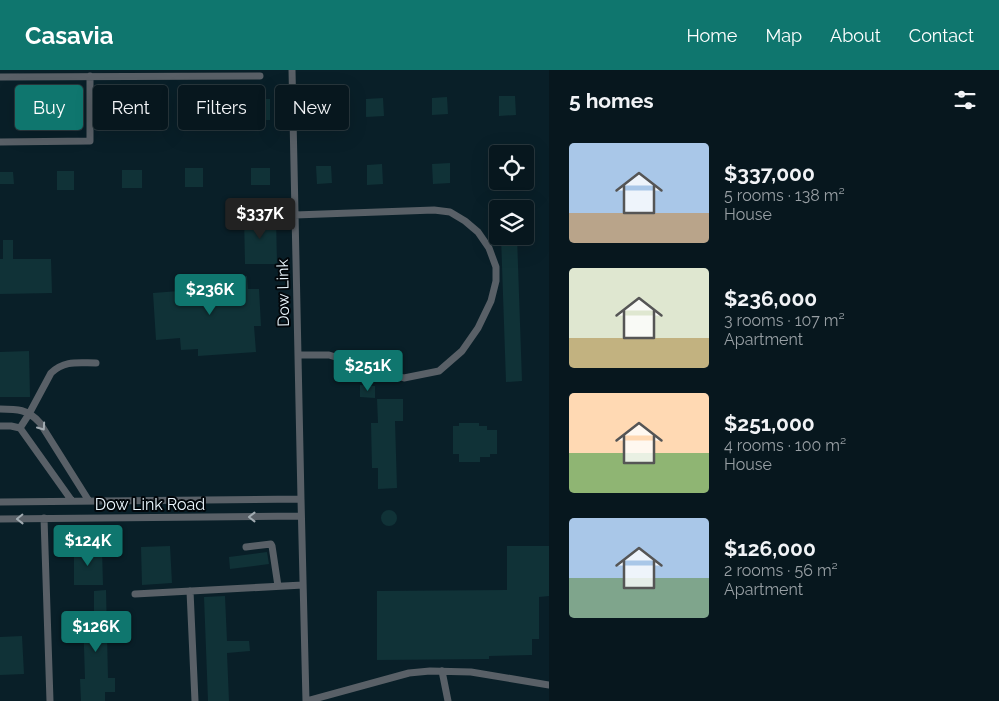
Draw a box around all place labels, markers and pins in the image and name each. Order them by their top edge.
pin: $337K [225,198,295,240]
pin: $236K [175,274,245,316]
pin: $251K [333,350,403,392]
pin: $124K [53,524,123,567]
pin: $126K [61,610,131,653]

